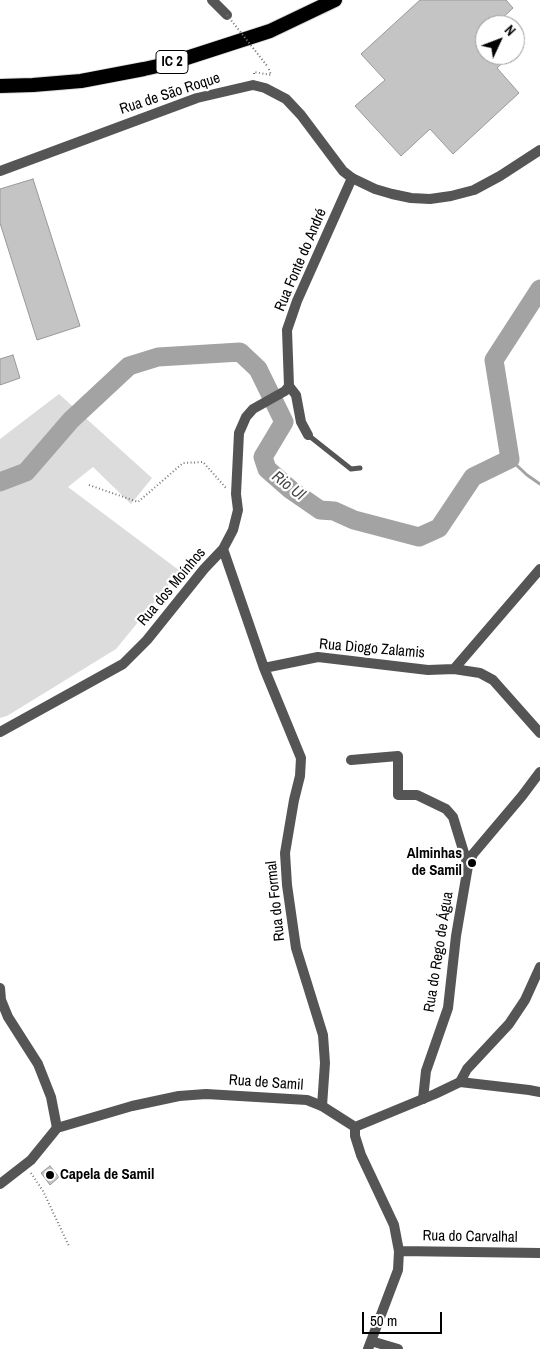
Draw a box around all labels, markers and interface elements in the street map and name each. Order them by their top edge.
north arrow [475,15,525,65]
text: N [501,21,520,40]
road number: IC 2 [156,51,188,74]
street label: Rua de São Roque [117,69,223,119]
street label: Rua Fonte do André [271,206,331,314]
water label: Rio Ul [268,467,308,505]
street label: Rua dos Moínhos [134,544,210,630]
street label: Rua Diogo Zalamis [318,635,426,663]
place label: Alminhas de Samil [407,845,462,880]
marker: Alminhas de Samil [466,857,478,869]
street label: Rua do Formal [263,860,289,942]
street label: Rua do Rego de Água [421,890,457,1014]
street label: Rua de Samil [228,1071,304,1095]
place label: Capela de Samil [60,1166,154,1184]
marker: Capela de Samil [44,1169,56,1181]
street label: Rua do Carvalhal [422,1227,518,1247]
scale bar [365,1302,445,1334]
text: 50 m [370,1310,397,1331]

